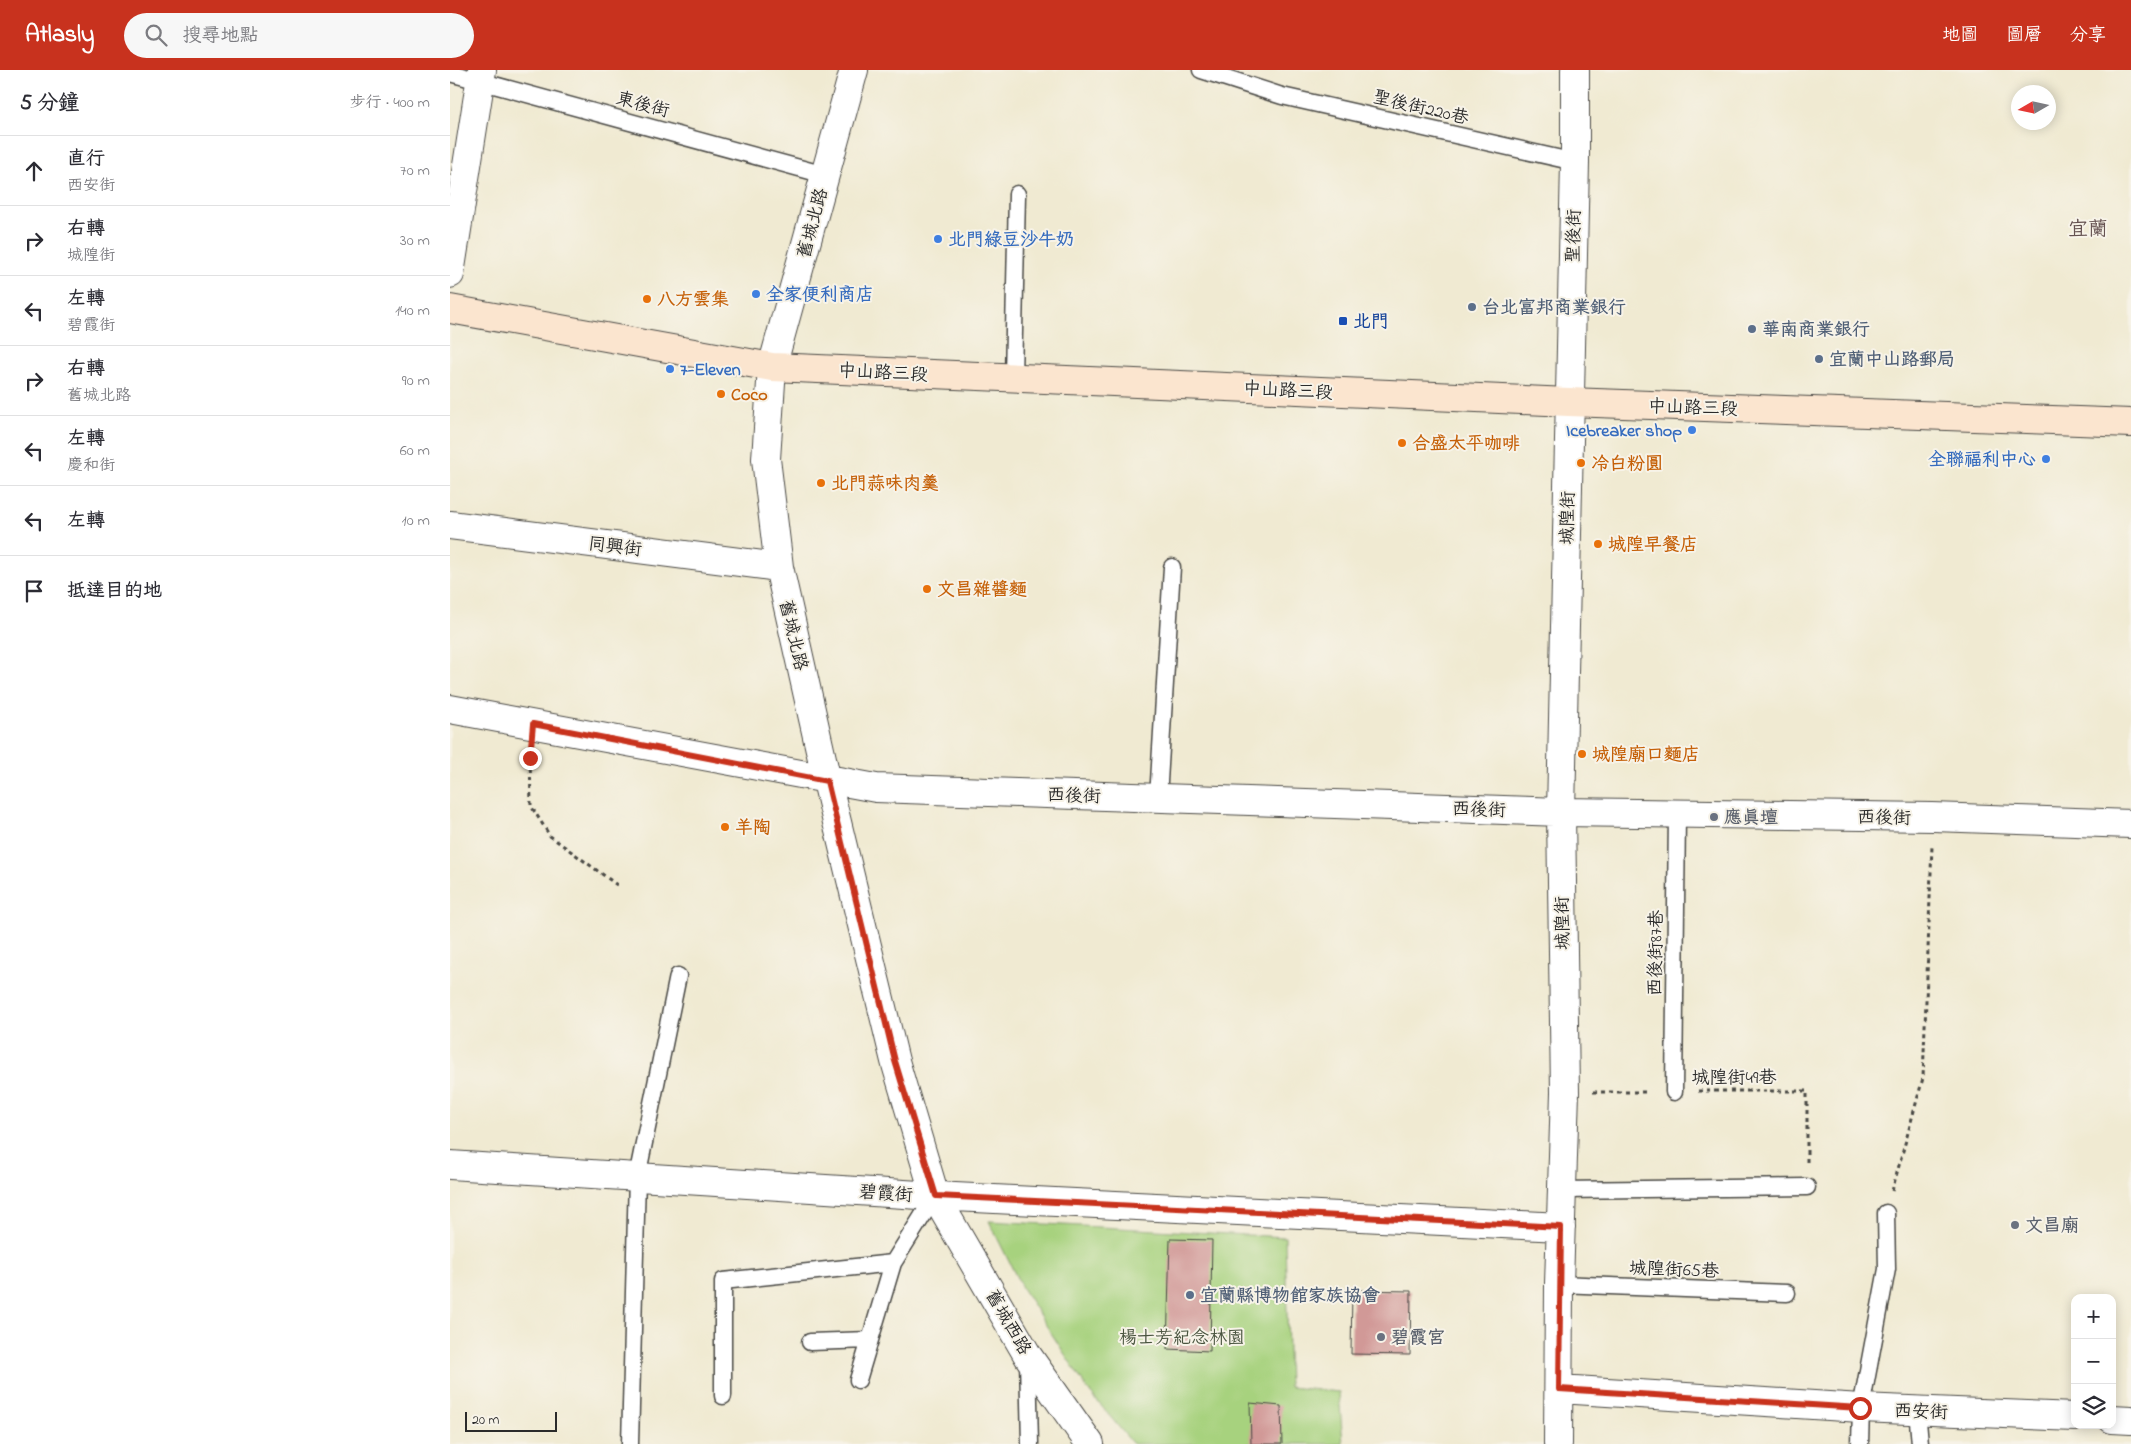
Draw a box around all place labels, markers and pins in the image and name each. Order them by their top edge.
place label: 北門綠豆沙牛奶 [948,228,1074,254]
marker: 北門綠豆沙牛奶 [932,233,944,245]
place label: 全家便利商店 [766,283,874,309]
place label: 八方雲集 [657,288,729,314]
marker: 全家便利商店 [750,288,762,300]
marker: 八方雲集 [641,293,653,305]
place label: 台北富邦商業銀行 [1482,296,1626,322]
marker: 台北富邦商業銀行 [1466,301,1478,313]
place label: 北門 [1353,310,1389,336]
marker: 北門 [1337,315,1349,327]
place label: 華南商業銀行 [1762,318,1870,344]
marker: 華南商業銀行 [1746,323,1758,335]
place label: 宜蘭中山路郵局 [1829,348,1955,374]
marker: 宜蘭中山路郵局 [1813,353,1825,365]
place label: 7-Eleven [680,358,741,384]
marker: 7-Eleven [664,363,676,375]
place label: Coco [731,383,768,409]
marker: Coco [715,388,727,400]
place label: Icebreaker shop [1566,419,1682,445]
marker: Icebreaker shop [1686,424,1698,436]
place label: 合盛太平咖啡 [1412,432,1520,458]
marker: 合盛太平咖啡 [1396,437,1408,449]
place label: 全聯福利中心 [1928,448,2036,474]
place label: 冷白粉圓 [1591,452,1663,478]
marker: 全聯福利中心 [2040,453,2052,465]
marker: 冷白粉圓 [1575,457,1587,469]
place label: 北門蒜味肉羹 [831,472,939,498]
marker: 北門蒜味肉羹 [815,477,827,489]
place label: 城隍早餐店 [1608,533,1698,559]
marker: 城隍早餐店 [1592,538,1604,550]
place label: 文昌雜醬麵 [937,578,1027,604]
marker: 文昌雜醬麵 [921,583,933,595]
place label: 城隍廟口麵店 [1592,743,1700,769]
marker: 城隍廟口麵店 [1576,748,1588,760]
place label: 應真壇 [1724,806,1778,832]
marker: 應真壇 [1708,811,1720,823]
place label: 羊陶 [735,816,771,842]
marker: 羊陶 [719,821,731,833]
place label: 文昌廟 [2025,1214,2079,1240]
marker: 文昌廟 [2009,1219,2021,1231]
place label: 宜蘭縣博物館家族協會 [1200,1284,1380,1310]
marker: 宜蘭縣博物館家族協會 [1184,1289,1196,1301]
place label: 碧霞宮 [1391,1326,1445,1352]
marker: 碧霞宮 [1375,1331,1387,1343]

